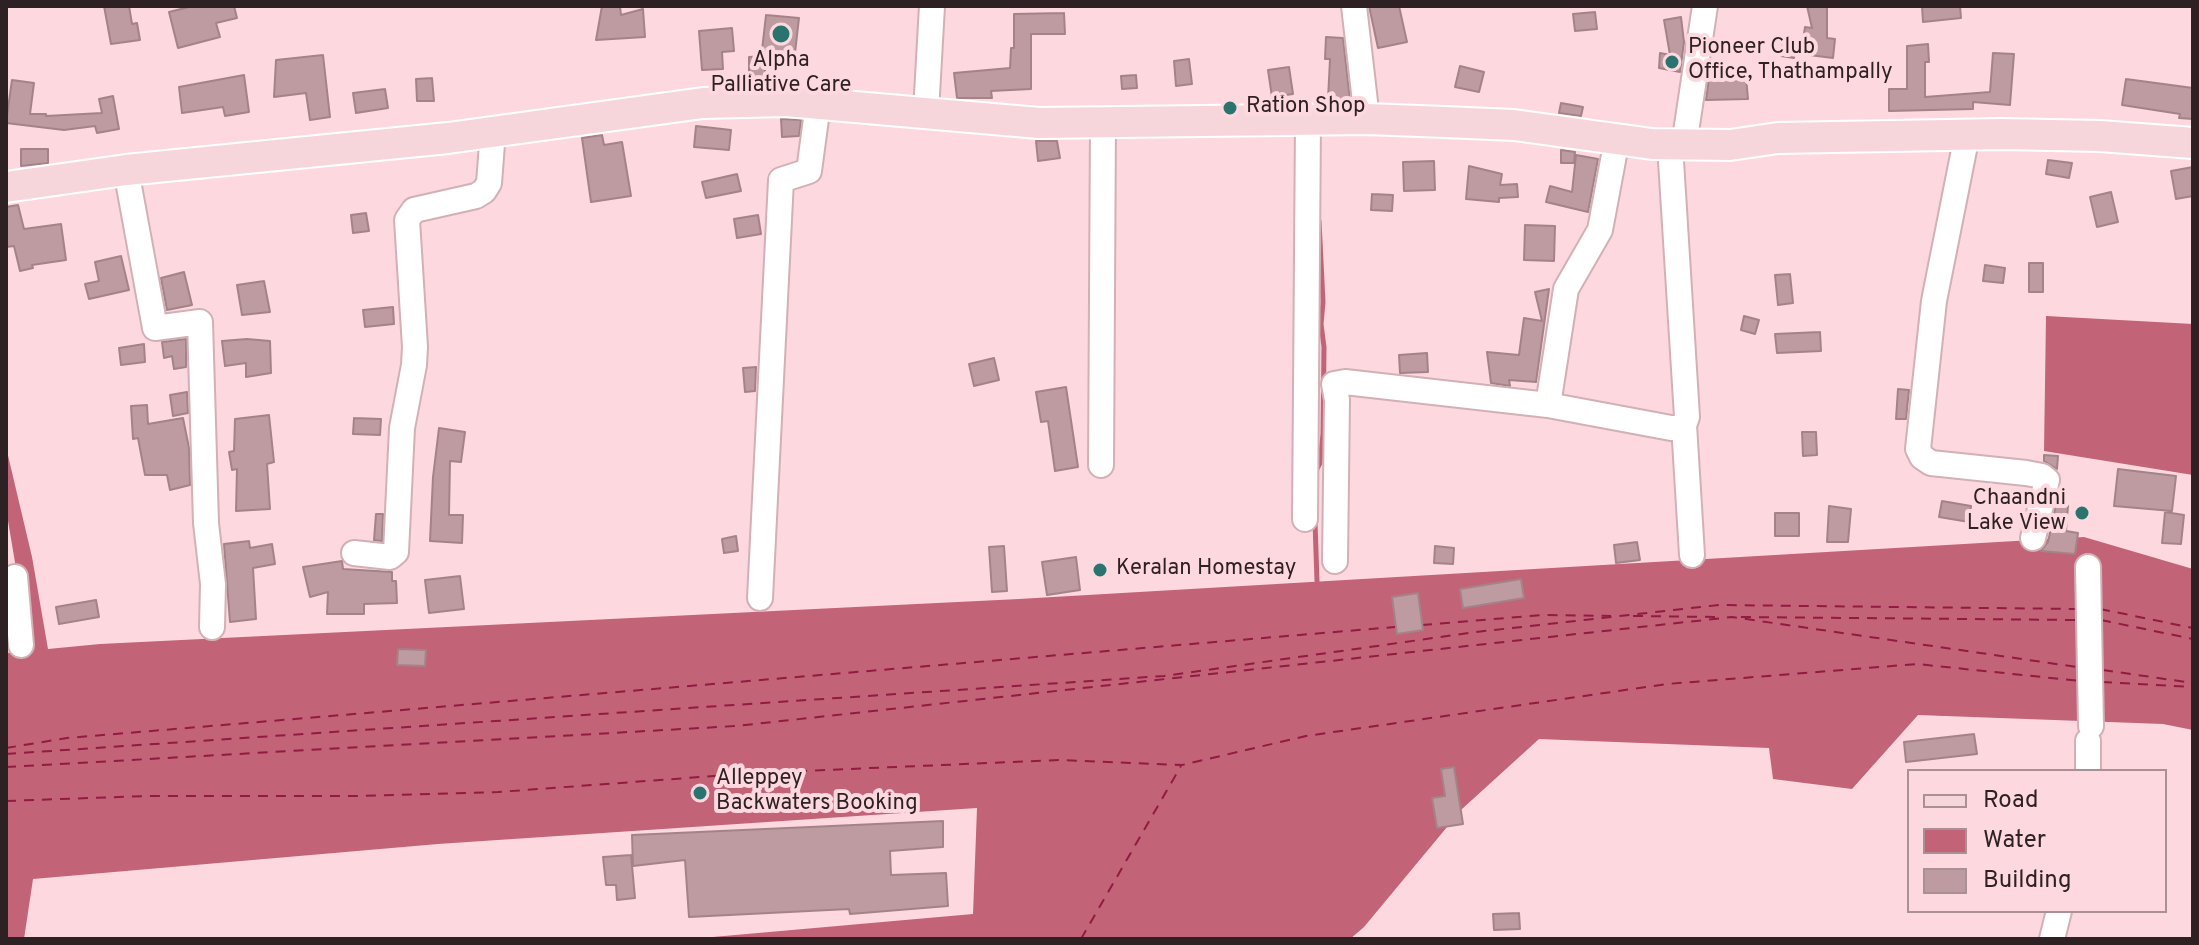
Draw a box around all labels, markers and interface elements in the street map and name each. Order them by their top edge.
marker: Alpha Palliative Care [770,23,792,45]
place label: Pioneer Club Office, Thathampally [1688,36,1893,88]
place label: Alpha Palliative Care [711,49,851,100]
marker: Pioneer Club Office, Thathampally [1663,53,1681,71]
place label: Ration Shop [1246,95,1365,121]
marker: Ration Shop [1221,99,1239,117]
place label: Chaandni Lake View [1967,487,2066,538]
marker: Chaandni Lake View [2073,504,2091,522]
place label: Keralan Homestay [1116,557,1296,583]
marker: Keralan Homestay [1091,561,1109,579]
place label: Alleppey Backwaters Booking [716,767,918,818]
legend [1907,769,2167,913]
marker: Alleppey Backwaters Booking [691,784,709,802]
text: Road [1983,786,2039,816]
text: Water [1983,826,2046,856]
text: Building [1983,866,2072,896]

